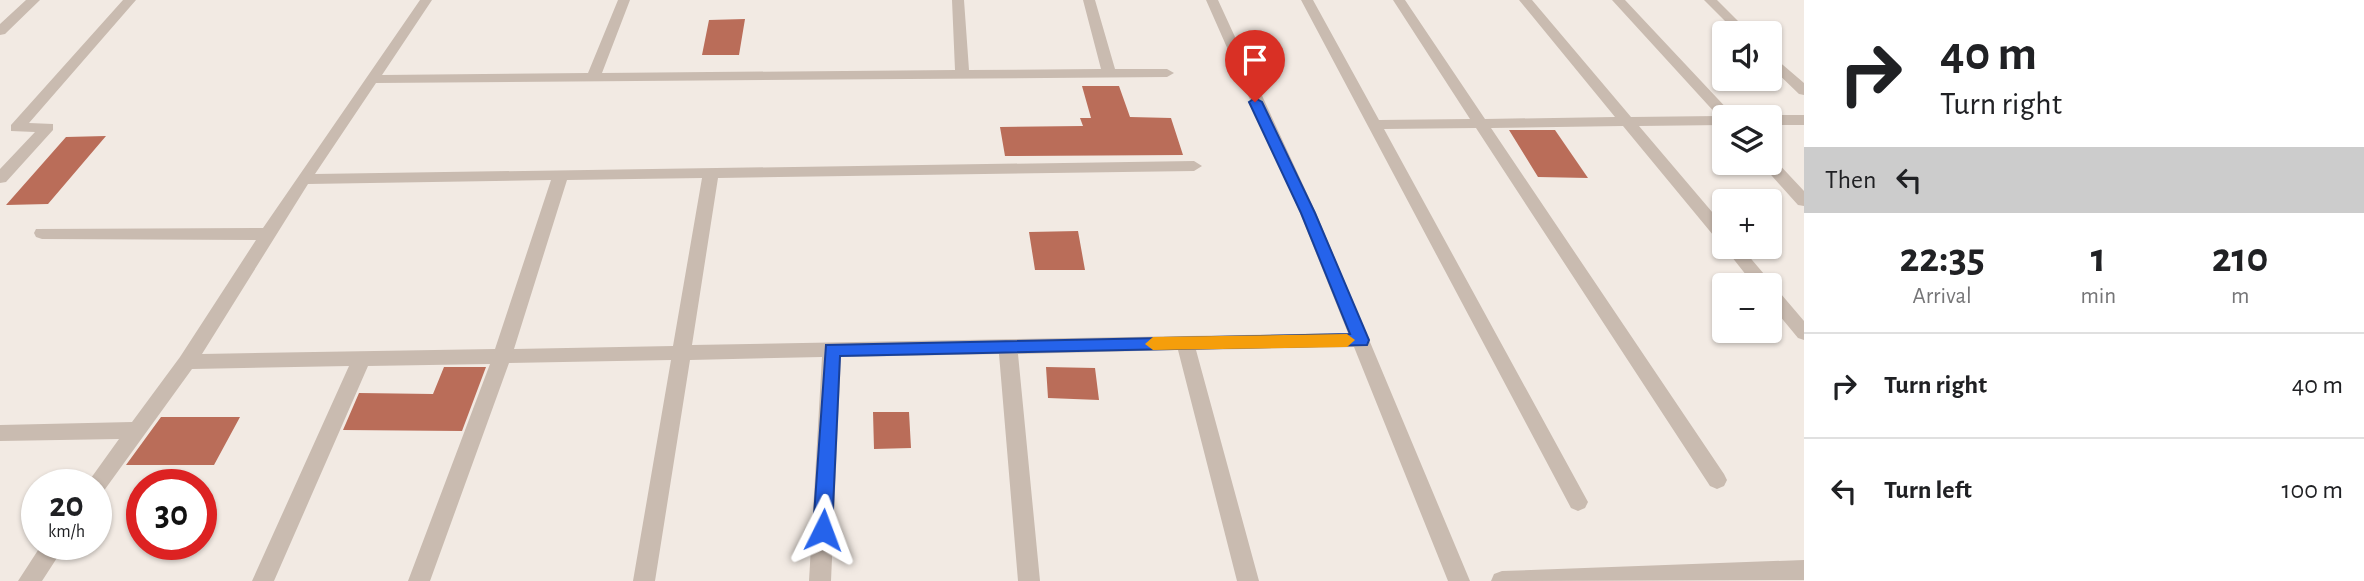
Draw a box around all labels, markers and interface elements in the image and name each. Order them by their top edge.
map controls [1712,21,1782,343]
button: sound [1712,21,1782,91]
icon: right [1825,28,1916,119]
pin [1225,30,1285,102]
text: 40 m [1940,30,2037,79]
icon: arrive [1236,41,1274,79]
text: Turn right [1940,88,2062,120]
button: layers [1712,105,1782,175]
icon: left [1890,161,1928,199]
text: Then [1825,167,1876,193]
button: + [1712,189,1782,259]
text: 22:35 [1899,237,1985,279]
text: 1 [2091,237,2106,279]
text: 210 [2212,237,2268,279]
button: − [1712,273,1782,343]
text: Arrival [1913,285,1972,308]
text: min [2080,285,2116,308]
text: m [2231,285,2249,308]
icon: right [1825,367,1863,405]
text: Turn right [1884,372,1987,398]
text: 40 m [2292,372,2343,398]
speed limit sign: 30 [126,469,217,560]
icon: left [1825,472,1863,510]
text: Turn left [1884,477,1972,503]
text: 100 m [2282,477,2343,503]
text: 20 [49,488,84,523]
position arrow [786,493,860,567]
text: km/h [48,523,85,541]

